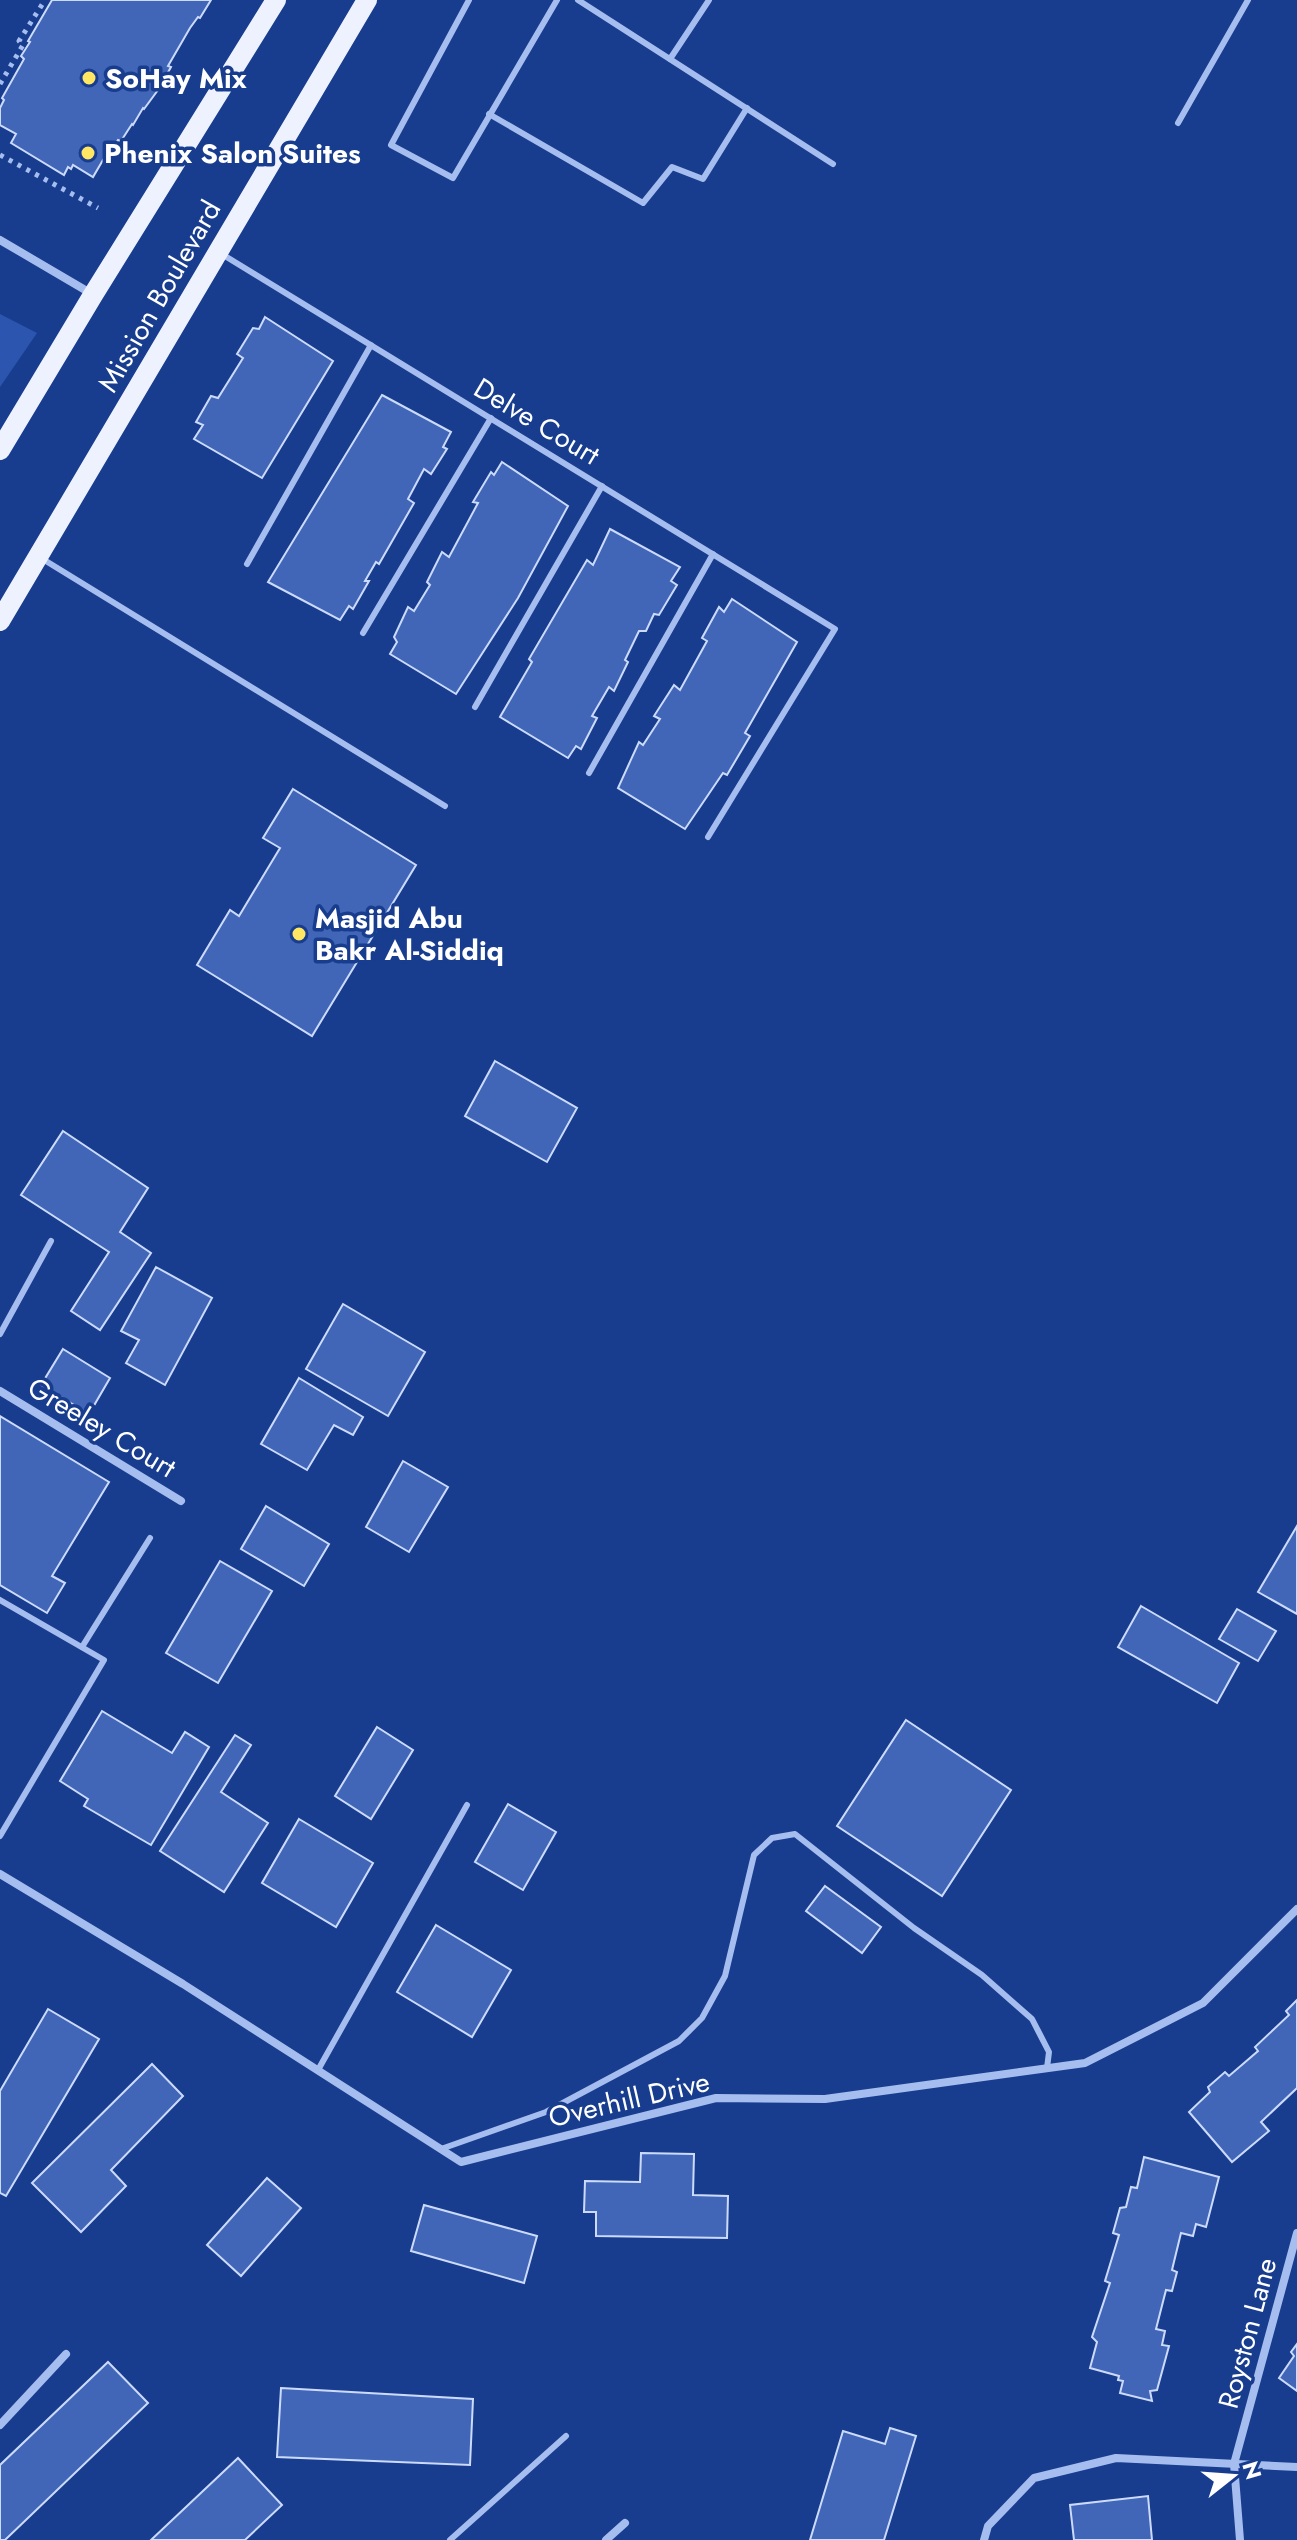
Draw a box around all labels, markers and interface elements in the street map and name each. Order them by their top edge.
place label: SoHay Mix [105,58,247,99]
marker: SoHay Mix [80,69,98,87]
place label: Phenix Salon Suites [104,133,361,174]
marker: Phenix Salon Suites [79,144,97,162]
street label: Mission Boulevard [88,193,231,400]
street label: Delve Court [466,368,608,475]
place label: Masjid Abu Bakr Al-Siddiq [315,898,504,971]
marker: Masjid Abu Bakr Al-Siddiq [290,925,308,943]
street label: Greeley Court [20,1367,184,1488]
street label: Overhill Drive [545,2061,714,2138]
street label: Royston Lane [1208,2253,1287,2413]
north arrow [1193,2436,1273,2516]
text: N [1234,2457,1270,2483]

